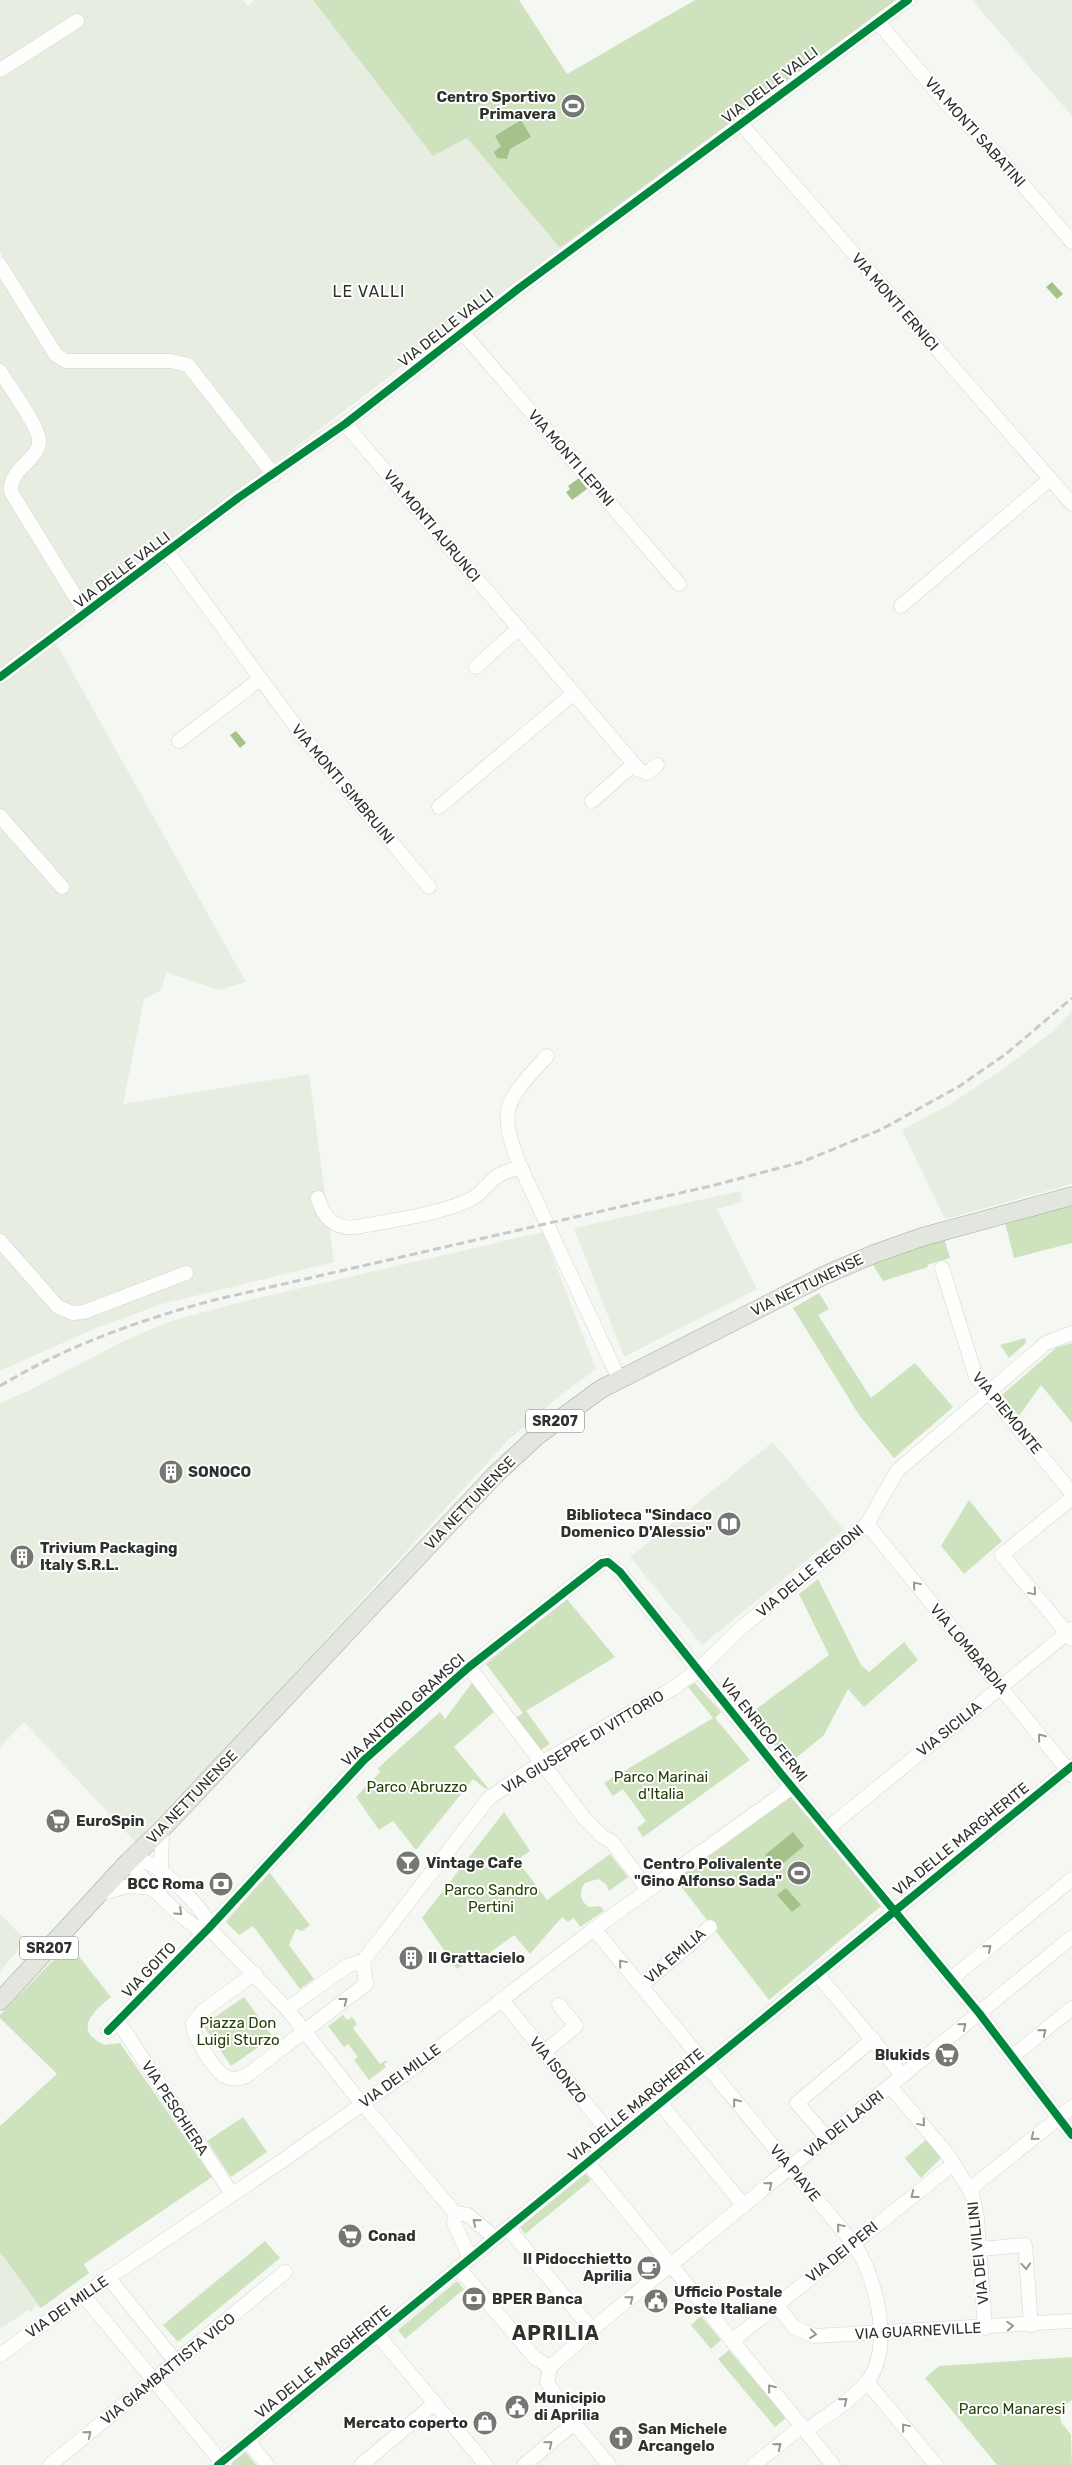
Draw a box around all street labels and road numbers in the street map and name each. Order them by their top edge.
street label: VIA DELLE VALLI [718,43,822,127]
street label: VIA MONTI SABATINI [921,73,1029,191]
street label: VIA MONTI ERNICI [848,249,942,355]
street label: VIA DELLE VALLI [395,285,497,371]
street label: VIA MONTI LEPINI [524,406,618,510]
street label: VIA MONTI AURUNCI [380,466,484,586]
street label: VIA DELLE VALLI [70,528,174,612]
street label: VIA MONTI SIMBRUINI [288,721,398,847]
street label: VIA NETTUNENSE [748,1250,866,1320]
street label: VIA PIEMONTE [968,1368,1046,1458]
road number: SR207 [526,1410,584,1432]
street label: VIA NETTUNENSE [421,1453,519,1553]
street label: VIA DELLE REGIONI [753,1521,867,1621]
street label: VIA LOMBARDIA [926,1600,1012,1698]
street label: VIA ANTONIO GRAMSCI [338,1650,468,1770]
street label: VIA ENRICO FERMI [717,1675,811,1785]
street label: VIA GIUSEPPE DI VITTORIO [499,1687,667,1797]
street label: VIA SICILIA [913,1698,985,1760]
street label: VIA NETTUNENSE [143,1747,241,1847]
street label: VIA DELLE MARGHERITE [889,1779,1033,1899]
street label: VIA EMILIA [641,1925,709,1987]
road number: SR207 [20,1936,78,1960]
street label: VIA GOITO [118,1938,180,2002]
street label: VIA ISONZO [526,2033,590,2107]
street label: VIA DEI MILLE [356,2040,444,2112]
street label: VIA DELLE MARGHERITE [564,2045,708,2165]
street label: VIA PESCHIERA [138,2057,212,2159]
street label: VIA DEI LAURI [801,2086,887,2162]
street label: VIA PIAVE [766,2141,824,2205]
street label: VIA DEI VILLINI [964,2201,992,2305]
street label: VIA DEI PERI [802,2218,882,2286]
street label: VIA DEI MILLE [22,2272,112,2342]
street label: VIA DELLE MARGHERITE [251,2302,395,2422]
street label: VIA GIAMBATTISTA VICO [97,2309,239,2429]
street label: VIA GUARNEVILLE [854,2319,982,2343]

